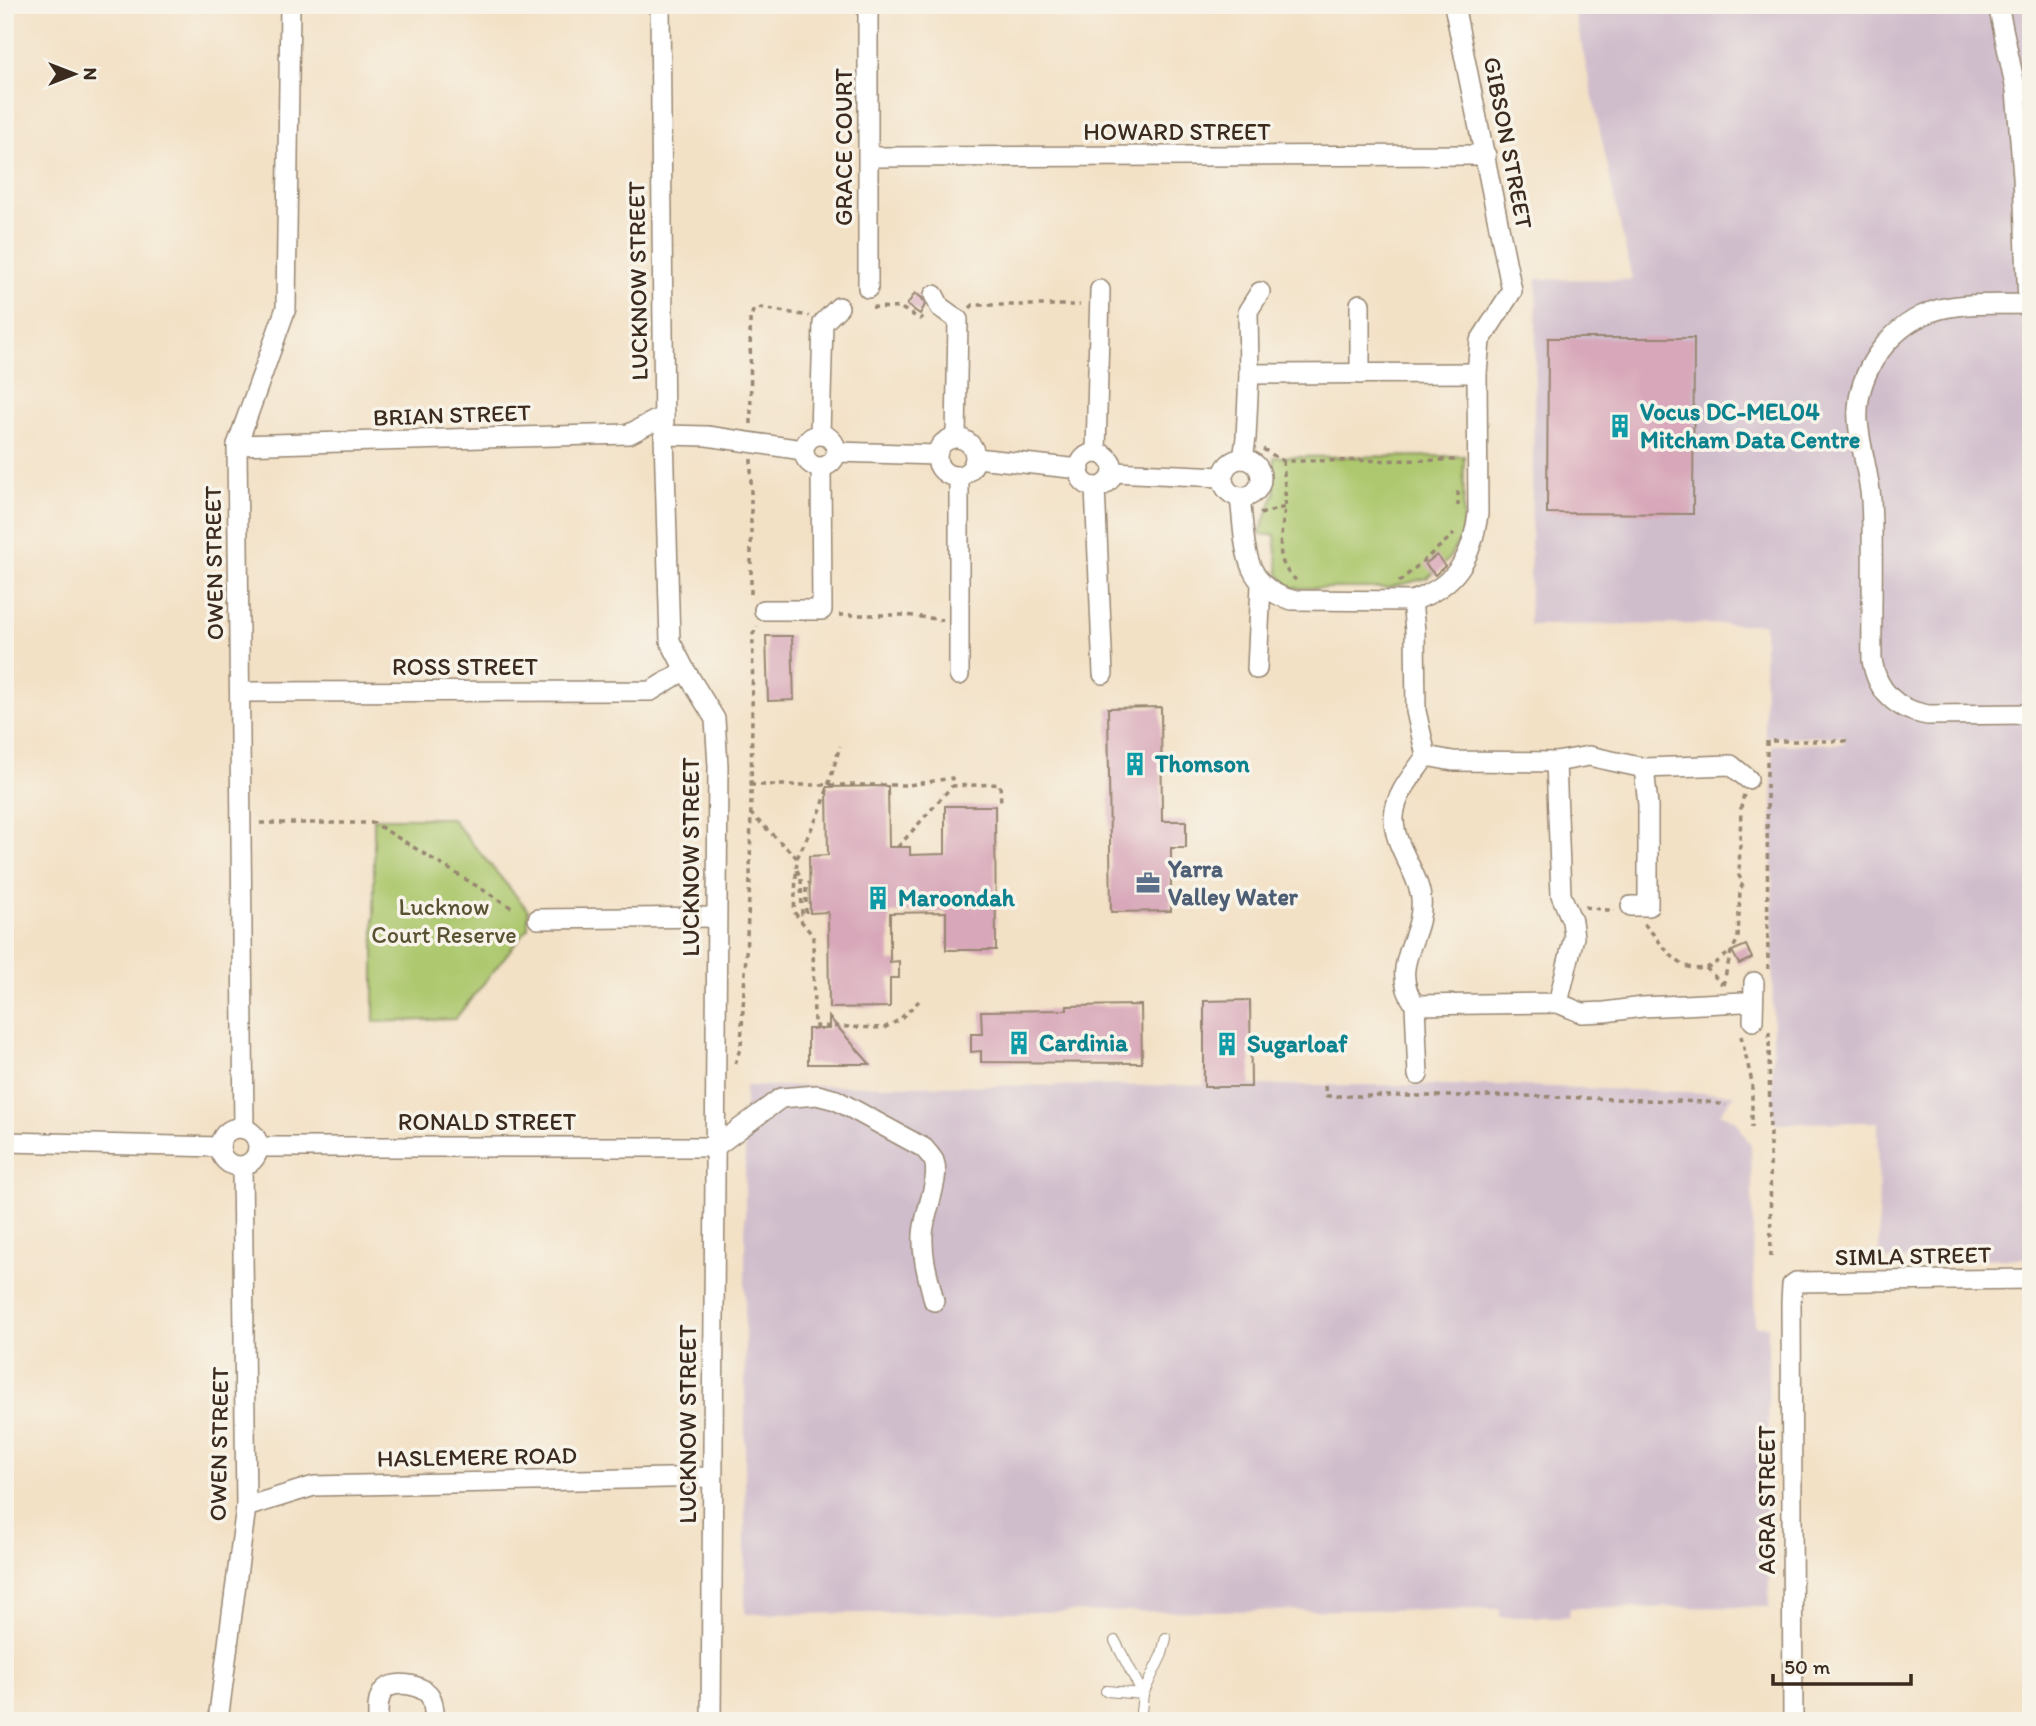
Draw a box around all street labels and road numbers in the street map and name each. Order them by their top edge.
street label: GIBSON STREET [1478,54,1539,232]
street label: GRACE COURT [829,67,858,226]
street label: HOWARD STREET [1083,117,1271,146]
street label: LUCKNOW STREET [621,181,654,381]
street label: BRIAN STREET [373,397,532,432]
street label: OWEN STREET [198,485,229,641]
street label: ROSS STREET [392,652,539,681]
street label: LUCKNOW STREET [676,757,705,957]
street label: RONALD STREET [398,1107,577,1136]
street label: SIMLA STREET [1835,1240,1992,1271]
street label: LUCKNOW STREET [673,1324,702,1524]
street label: OWEN STREET [203,1366,234,1522]
street label: AGRA STREET [1752,1425,1781,1575]
street label: HASLEMERE ROAD [377,1440,577,1473]

